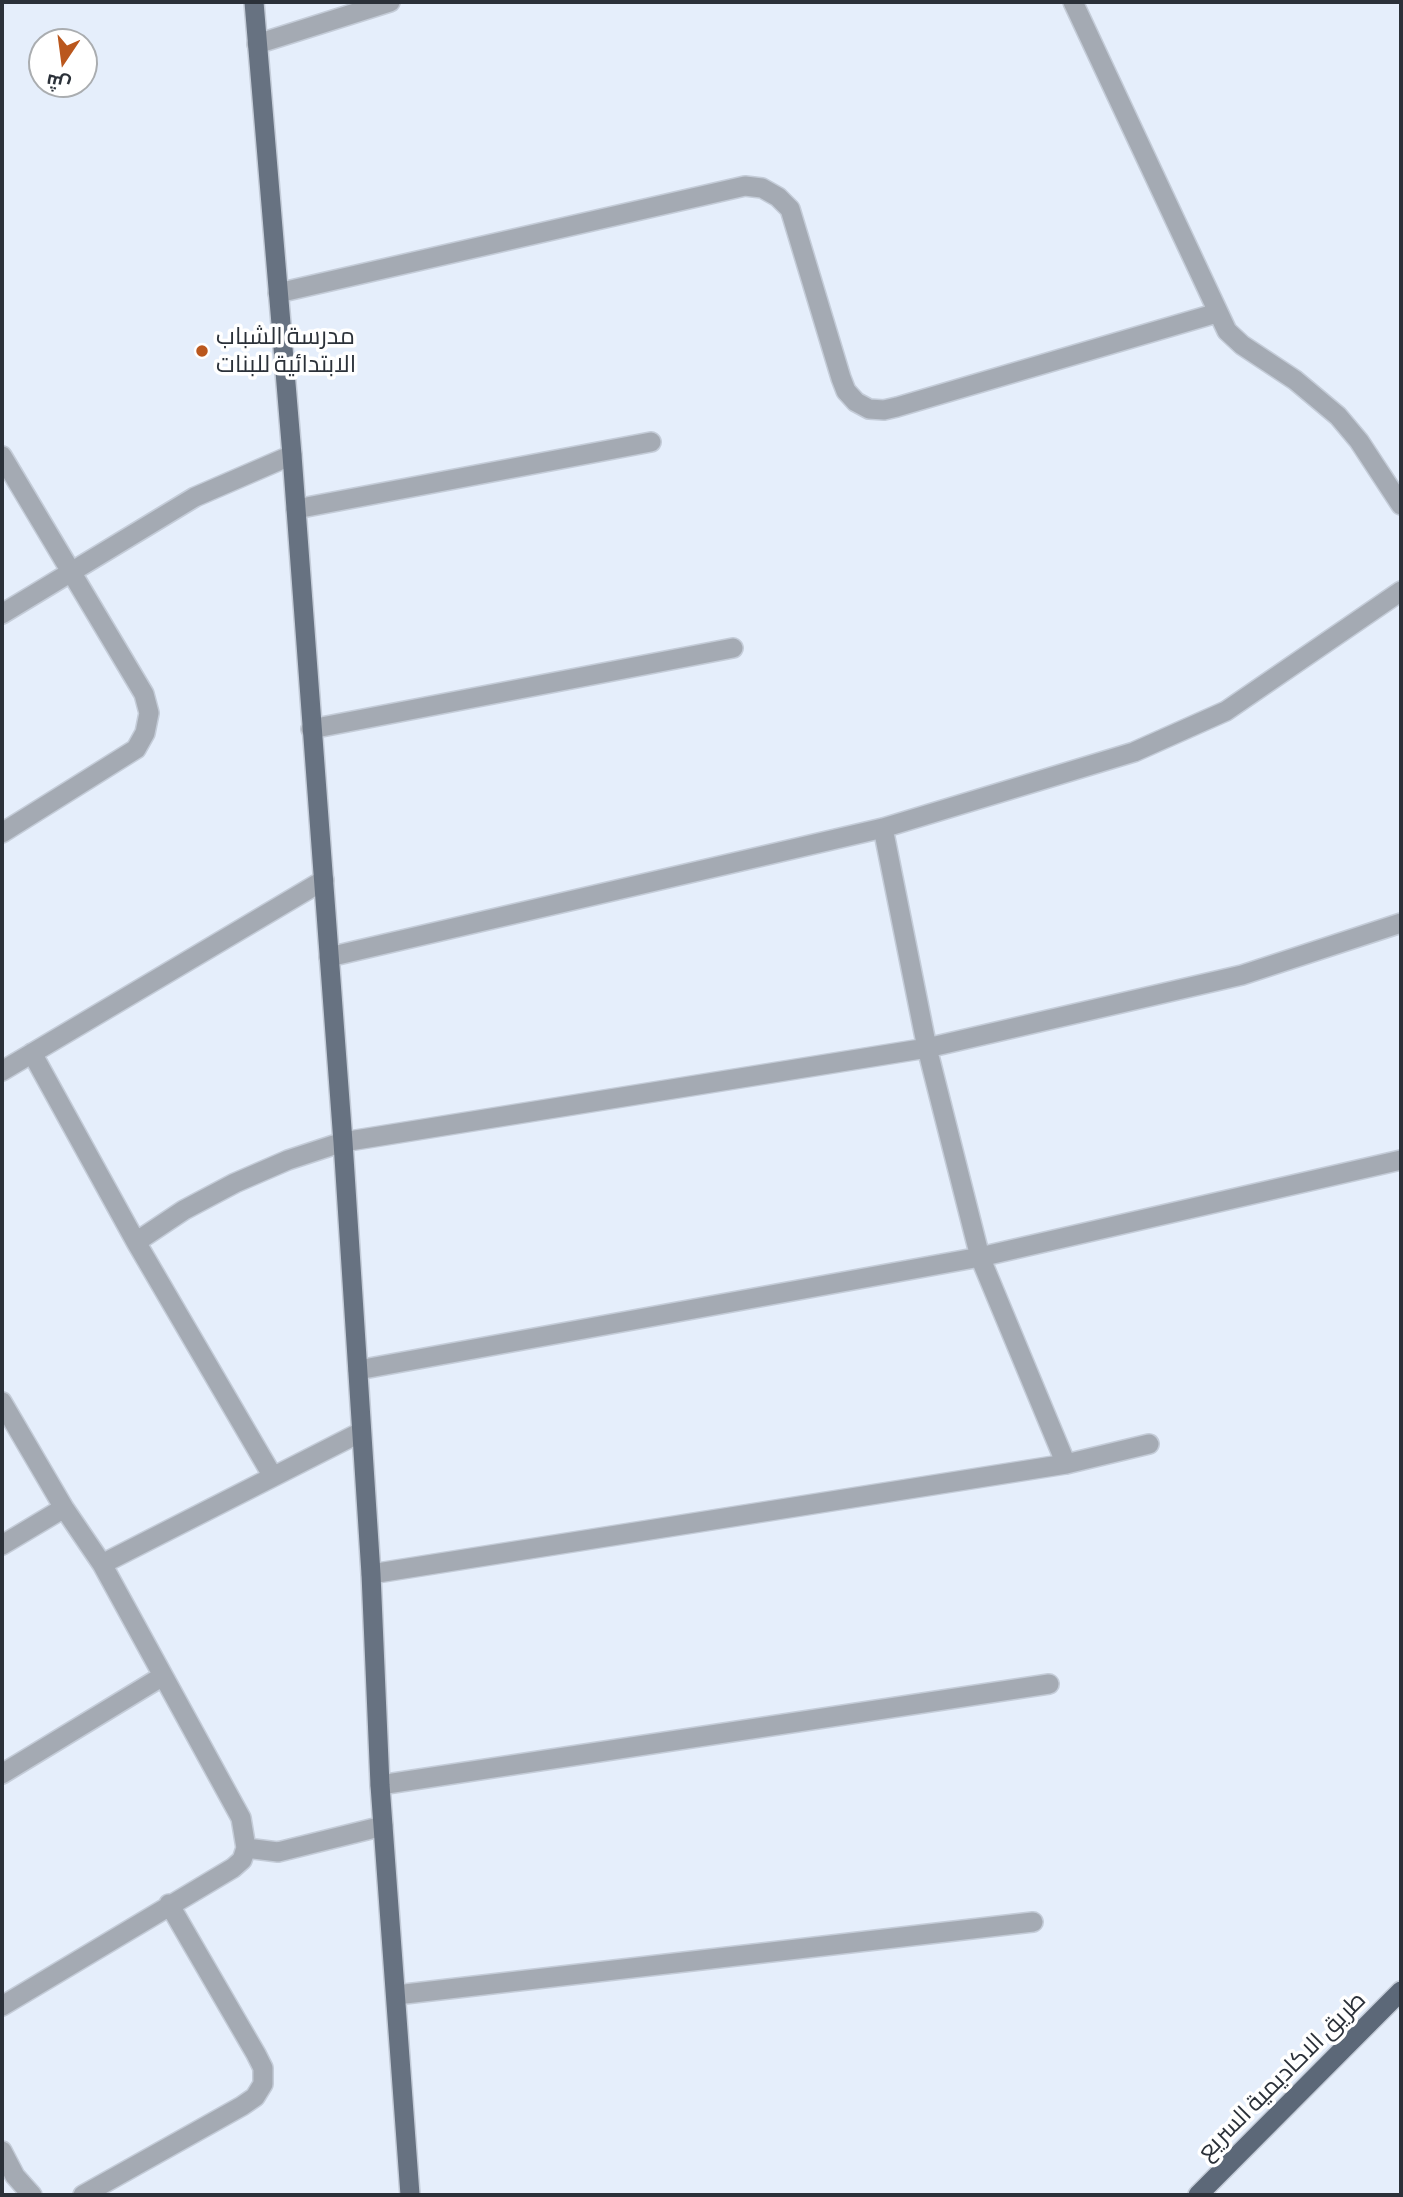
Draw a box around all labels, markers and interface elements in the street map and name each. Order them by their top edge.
north arrow [28,28,98,98]
text: ش [45,70,73,94]
place label: مدرسة الشباب الابتدائية للبنات [216,323,356,379]
marker: مدرسة الشباب الابتدائية للبنات [194,343,210,359]
street label: طريق الاكاديمية السريع [1192,1986,1372,2166]

